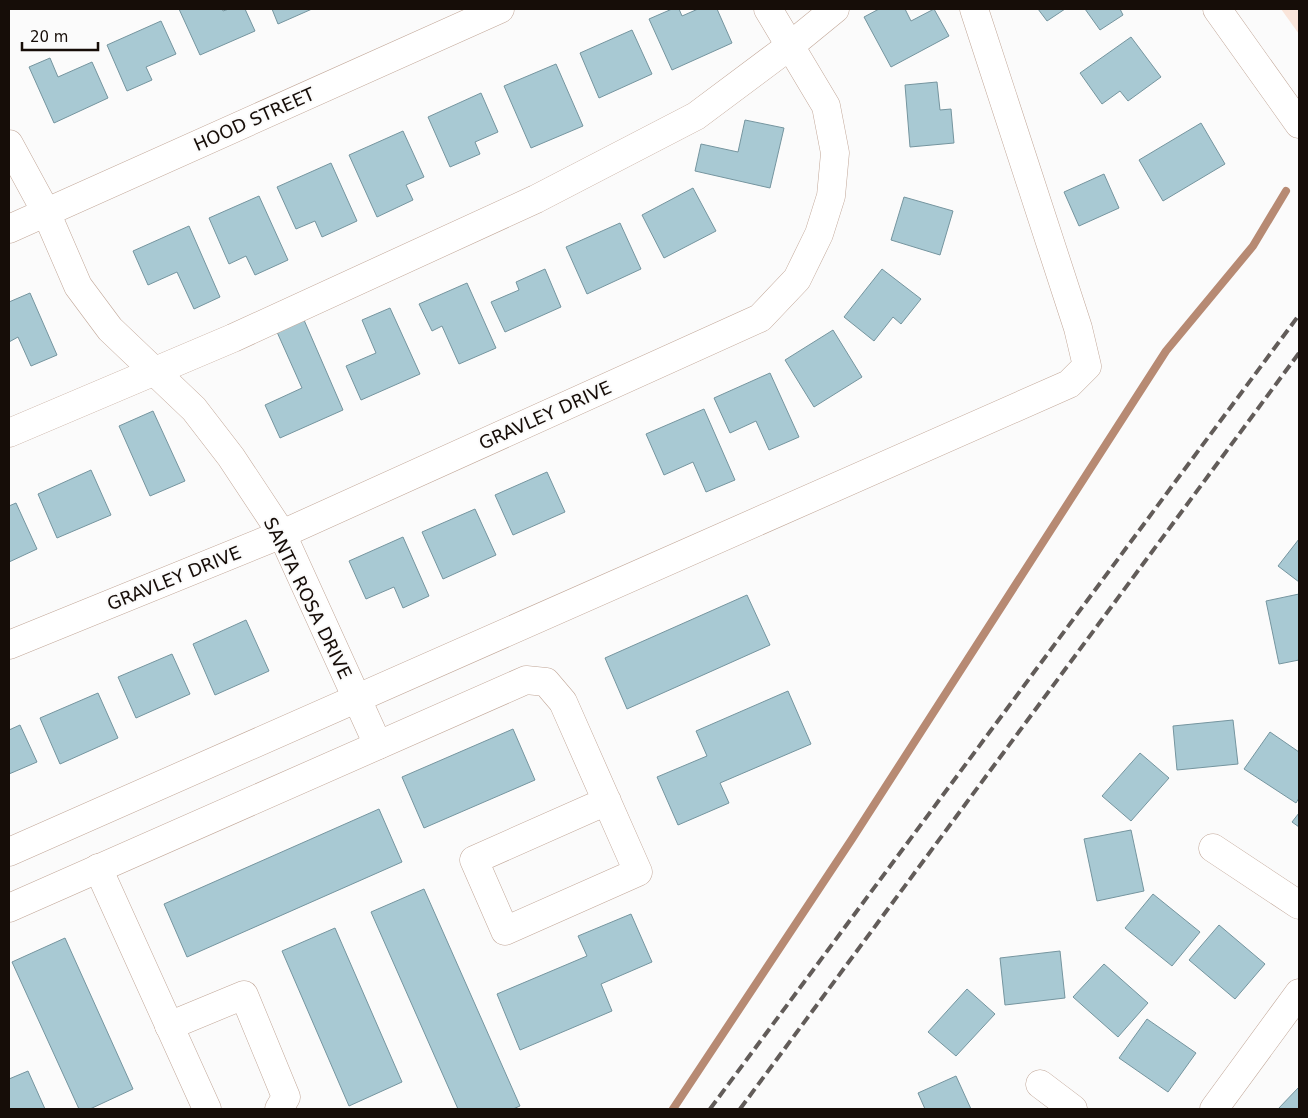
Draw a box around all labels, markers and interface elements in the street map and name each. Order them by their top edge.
scale bar [22,20,99,52]
text: 20 m [30,28,68,46]
street label: HOOD STREET [190,83,319,155]
street label: GRAVLEY DRIVE [476,376,614,454]
street label: SANTA ROSA DRIVE [260,514,356,682]
street label: GRAVLEY DRIVE [104,542,244,614]

